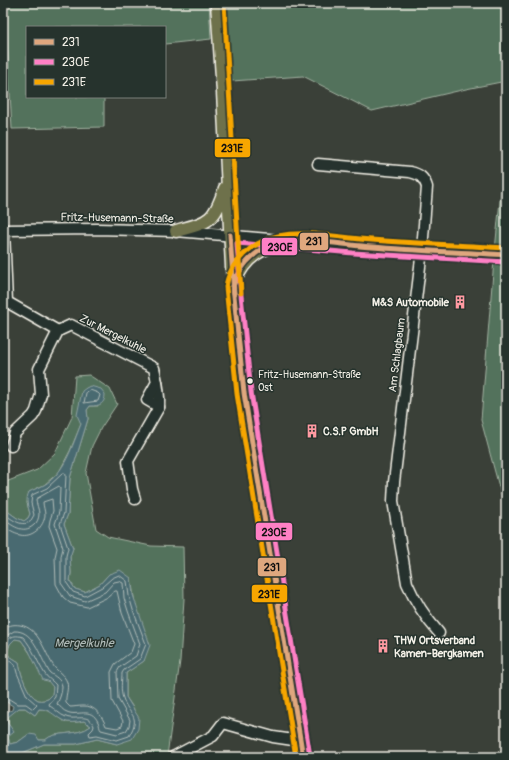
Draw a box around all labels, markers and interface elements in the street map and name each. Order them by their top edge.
legend [26,26,166,98]
text: 231 [62,35,80,50]
text: 230E [62,55,89,70]
text: 231E [62,75,86,90]
line badge: 231E [214,138,251,158]
text: 231E [221,142,243,155]
street label: Fritz-Husemann-Straße [60,211,174,225]
line badge: 231 [299,232,329,251]
text: 231 [306,235,322,248]
line badge: 230E [261,237,298,256]
text: 230E [267,241,293,254]
building icon: M&S Automobile [452,294,468,310]
place label: M&S Automobile [372,296,450,309]
street label: Zur Mergelkuhle [77,312,149,357]
street label: Am Schlagbaum [386,317,408,393]
place label: Fritz-Husemann-Straße Ost [258,369,361,394]
marker: Fritz-Husemann-Straße Ost [245,376,255,386]
building icon: C.S.P GmbH [304,423,320,439]
place label: C.S.P GmbH [323,425,379,438]
line badge: 230E [255,522,293,541]
text: 230E [261,526,287,539]
line badge: 231 [257,557,287,577]
text: 231 [264,561,280,574]
line badge: 231E [251,584,288,603]
text: 231E [258,588,280,601]
place label: THW Ortsverband Kamen-Bergkamen [393,634,484,660]
water label: Mergelkuhle [54,636,115,651]
building icon: THW Ortsverband Kamen-Bergkamen [375,638,391,654]

